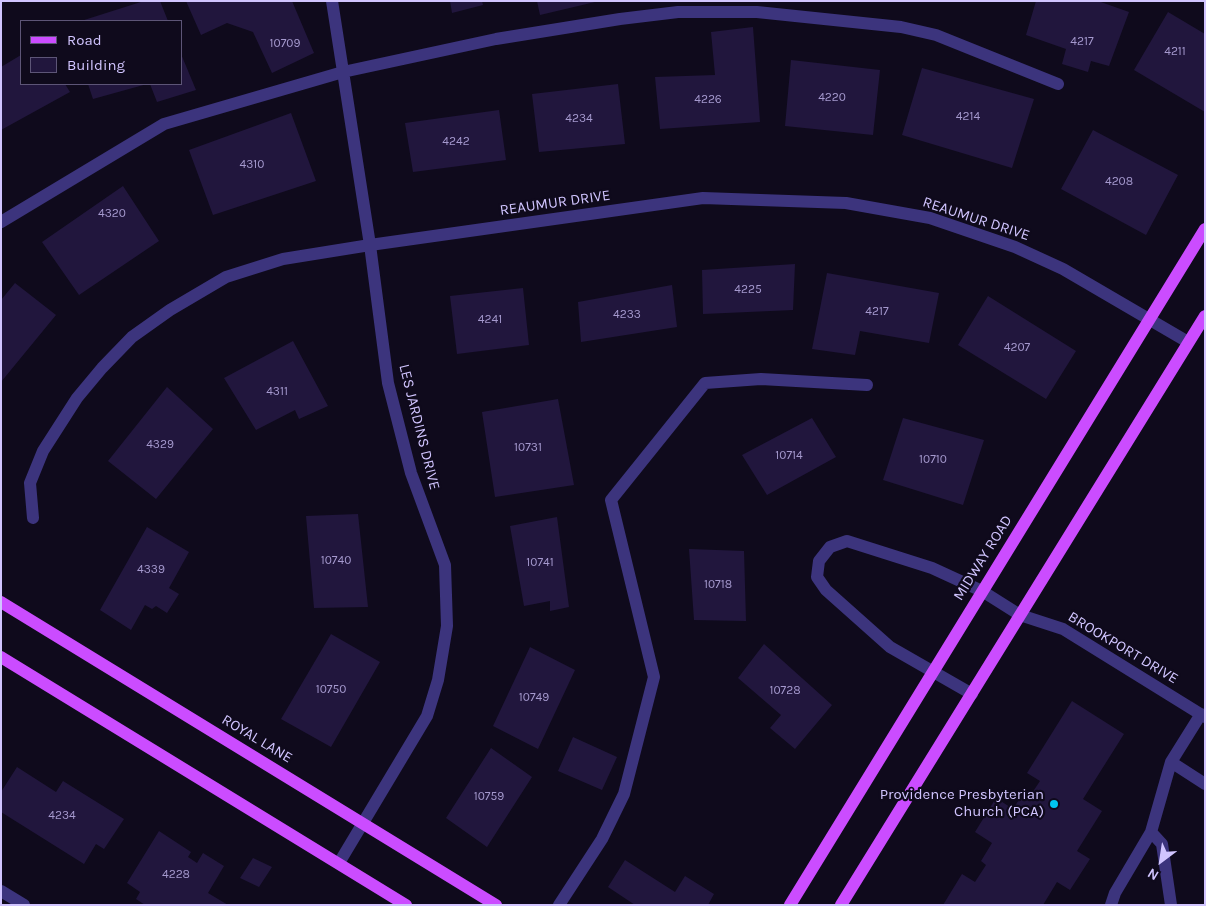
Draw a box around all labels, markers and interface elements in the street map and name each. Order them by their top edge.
legend [20,20,182,85]
text: Road [67,31,102,49]
house number: 4217 [1070,35,1094,49]
house number: 10709 [270,37,300,51]
house number: 4211 [1164,45,1186,59]
text: Building [67,56,125,74]
house number: 4220 [818,91,846,105]
house number: 4226 [694,93,722,107]
house number: 4214 [956,110,980,124]
house number: 4234 [565,112,593,126]
house number: 4242 [442,135,470,149]
house number: 4310 [240,158,264,172]
house number: 4208 [1105,175,1133,189]
street label: REAUMUR DRIVE [499,186,611,220]
street label: REAUMUR DRIVE [920,193,1032,245]
house number: 4320 [98,207,126,221]
house number: 4225 [734,283,762,297]
house number: 4217 [865,305,889,319]
house number: 4233 [613,308,641,322]
house number: 4241 [478,313,502,327]
house number: 4207 [1004,341,1030,355]
street label: LES JARDINS DRIVE [395,362,443,492]
house number: 4311 [266,385,288,399]
house number: 4329 [146,438,174,452]
house number: 10731 [514,441,542,455]
house number: 10714 [775,449,803,463]
house number: 10710 [919,453,947,467]
street label: MIDWAY ROAD [950,512,1016,604]
house number: 10740 [321,554,351,568]
house number: 10741 [526,556,554,570]
house number: 4339 [137,563,165,577]
house number: 10718 [704,578,732,592]
street label: BROOKPORT DRIVE [1065,608,1181,688]
house number: 10750 [316,683,346,697]
house number: 10728 [769,684,801,698]
house number: 10749 [519,691,549,705]
street label: ROYAL LANE [218,711,296,767]
place label: Providence Presbyterian Church (PCA) [880,786,1044,821]
house number: 10759 [474,790,504,804]
marker: Providence Presbyterian Church (PCA) [1048,798,1060,810]
house number: 4234 [48,809,76,823]
north arrow [1136,836,1186,886]
text: N [1144,864,1162,884]
house number: 4228 [162,868,190,882]

